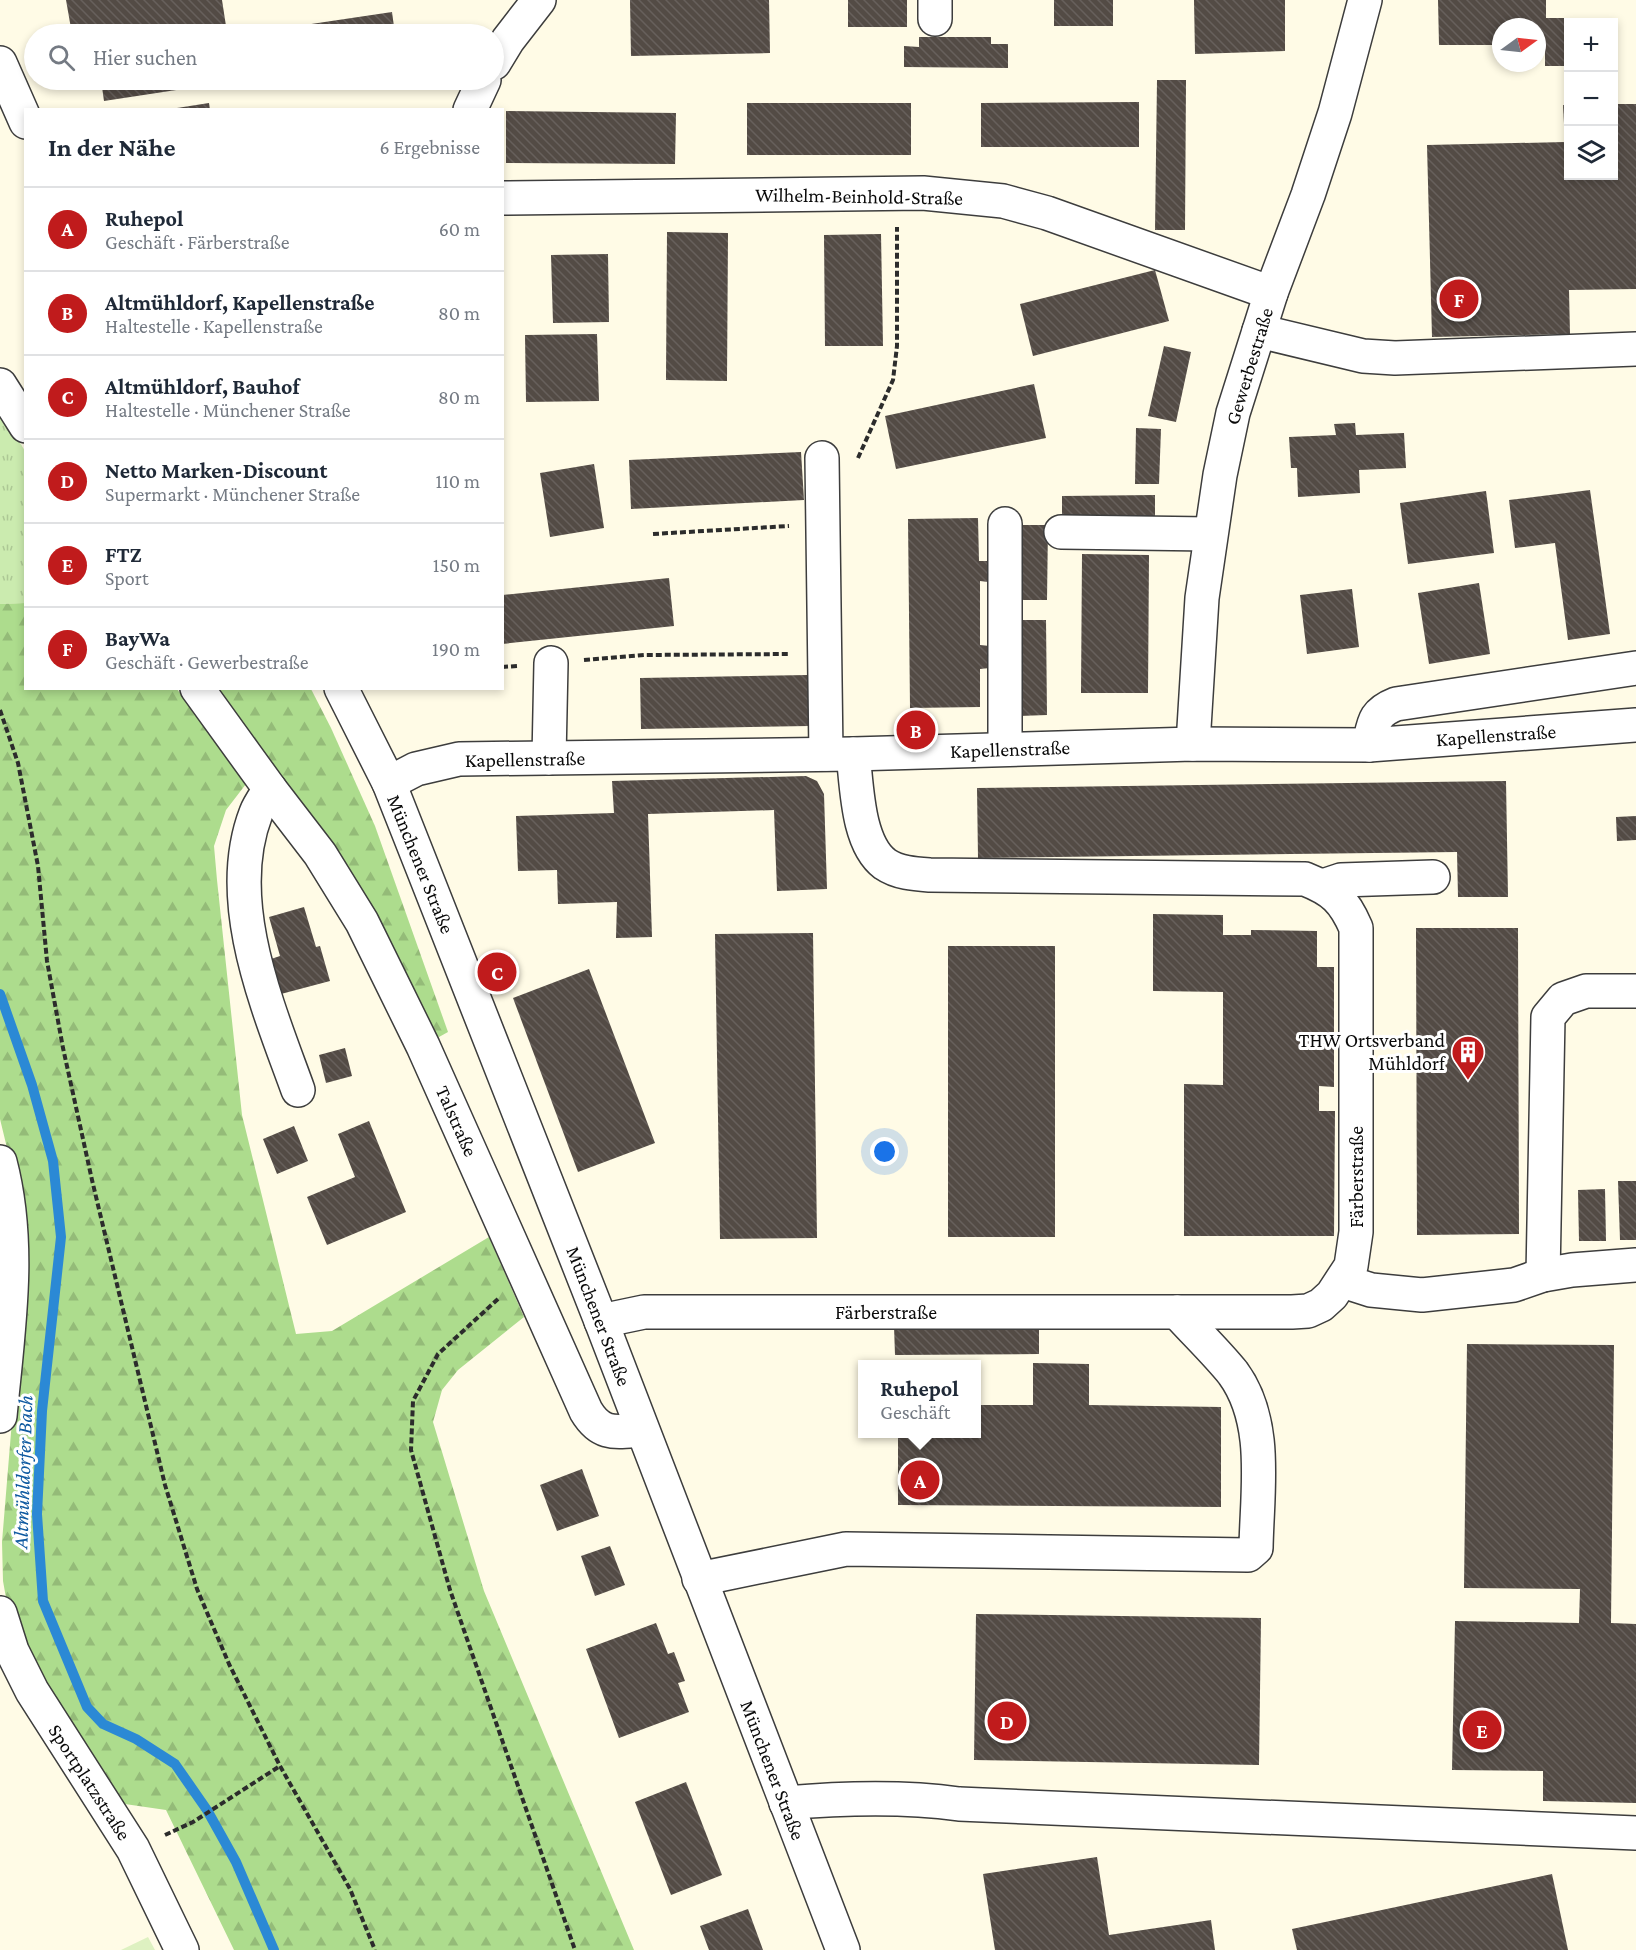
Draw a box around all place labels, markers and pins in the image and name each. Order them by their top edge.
pin: F [1440,276,1478,322]
pin: B [896,708,936,752]
pin: C [478,950,516,994]
place label: THW Ortsverband Mühldorf [1299,1029,1446,1074]
building icon: THW Ortsverband Mühldorf [1450,1034,1486,1081]
pin: A [900,1458,940,1502]
pin: D [988,1698,1026,1744]
pin: E [1462,1708,1502,1752]

